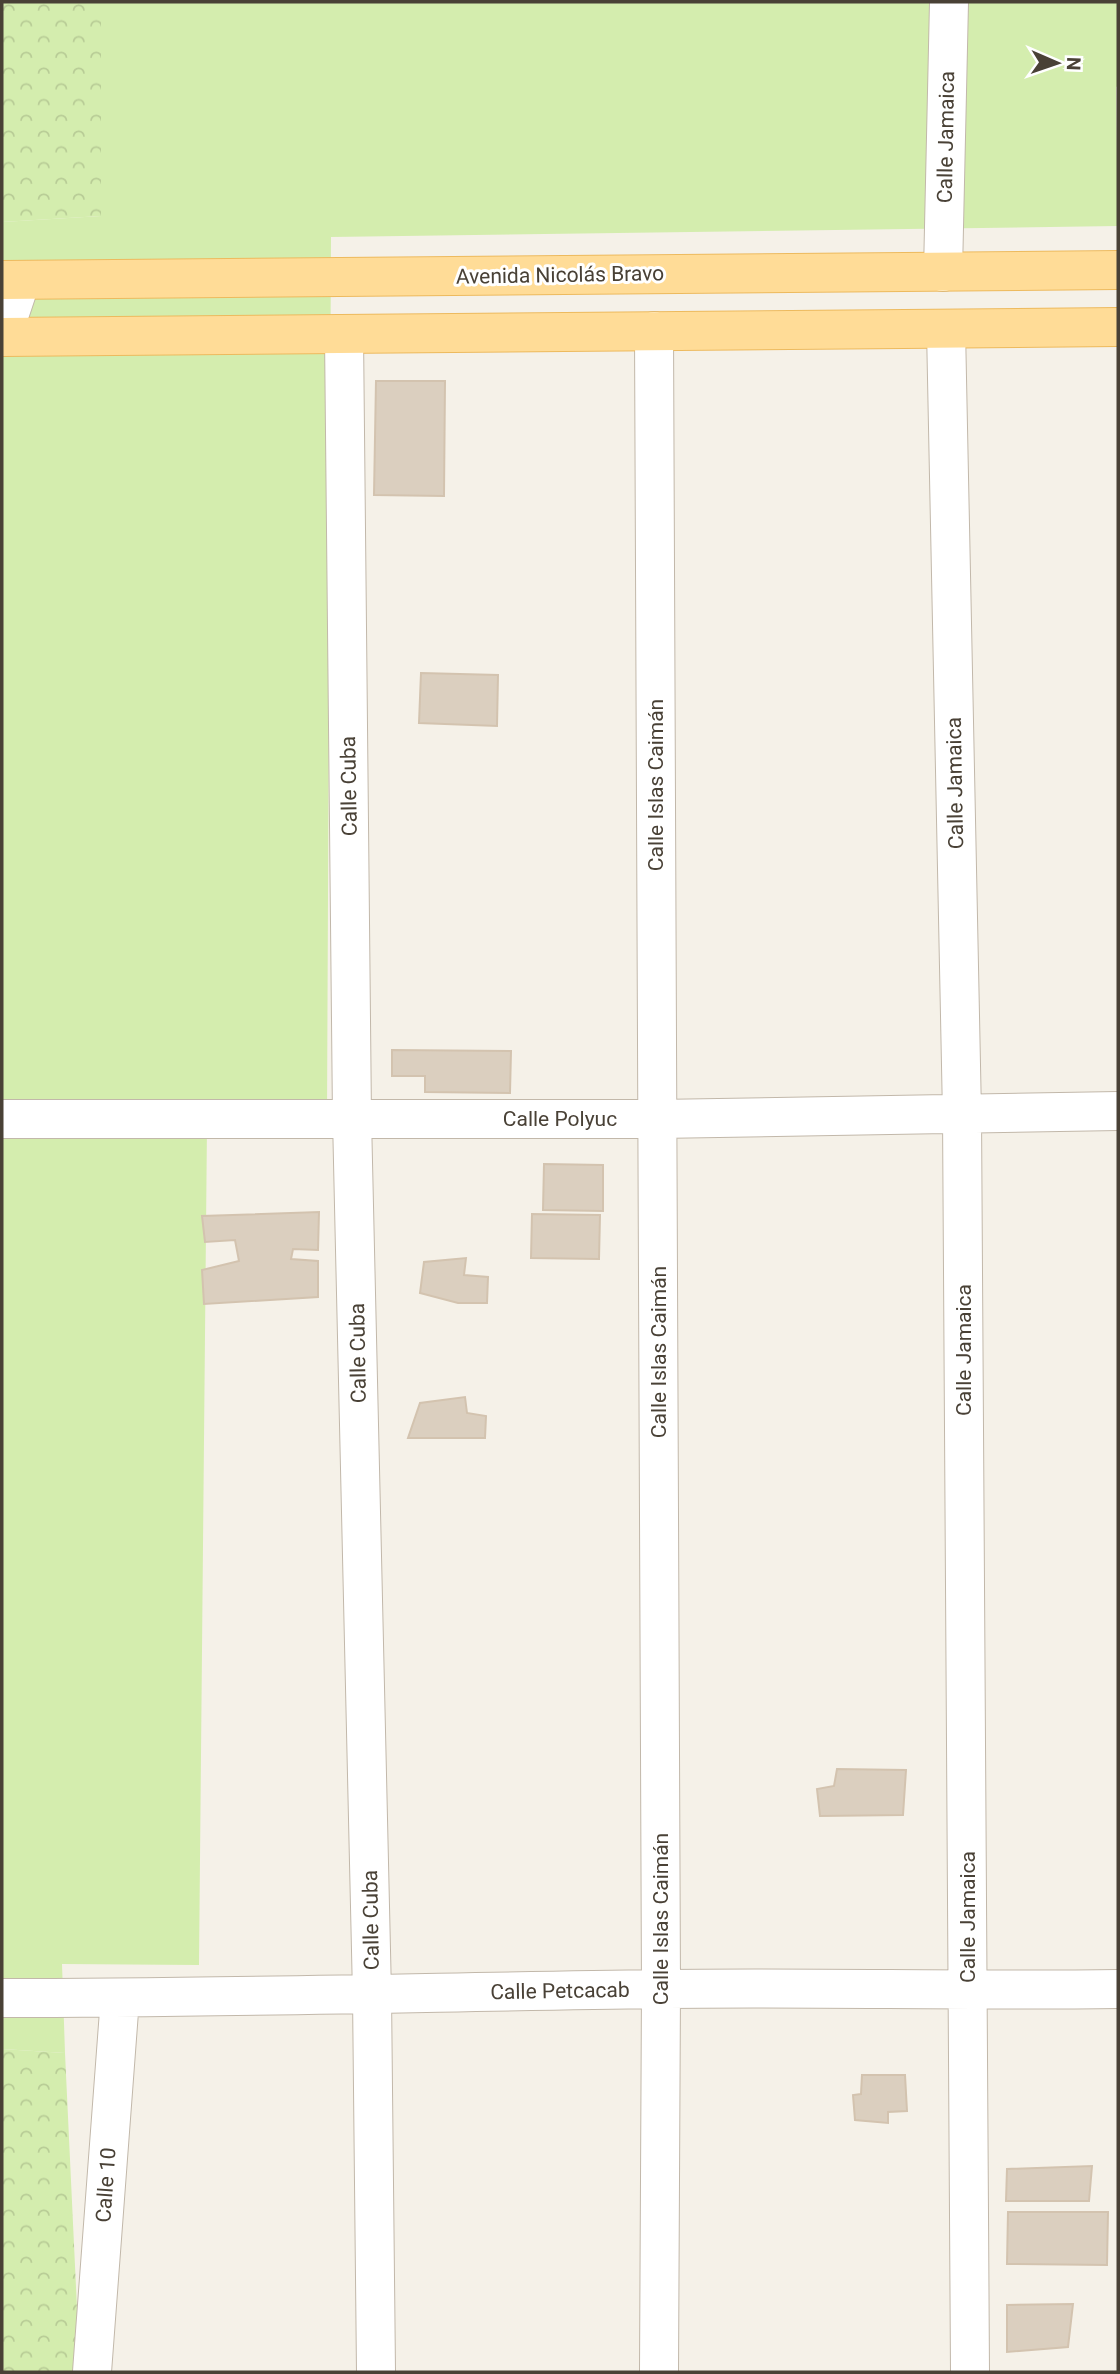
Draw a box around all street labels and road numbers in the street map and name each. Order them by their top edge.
street label: Calle Jamaica [933,71,959,203]
street label: Avenida Nicolás Bravo [456,261,664,289]
street label: Calle Islas Caimán [644,699,668,871]
street label: Calle Jamaica [942,717,968,849]
street label: Calle Cuba [336,736,362,836]
street label: Calle Polyuc [503,1107,617,1131]
street label: Calle Islas Caimán [647,1266,671,1438]
street label: Calle Jamaica [952,1284,976,1416]
street label: Calle Cuba [345,1303,371,1403]
street label: Calle Islas Caimán [649,1833,673,2005]
street label: Calle Jamaica [956,1851,980,1983]
street label: Calle Cuba [358,1870,384,1970]
street label: Calle Petcacab [490,1978,630,2004]
street label: Calle 10 [91,2147,121,2223]

